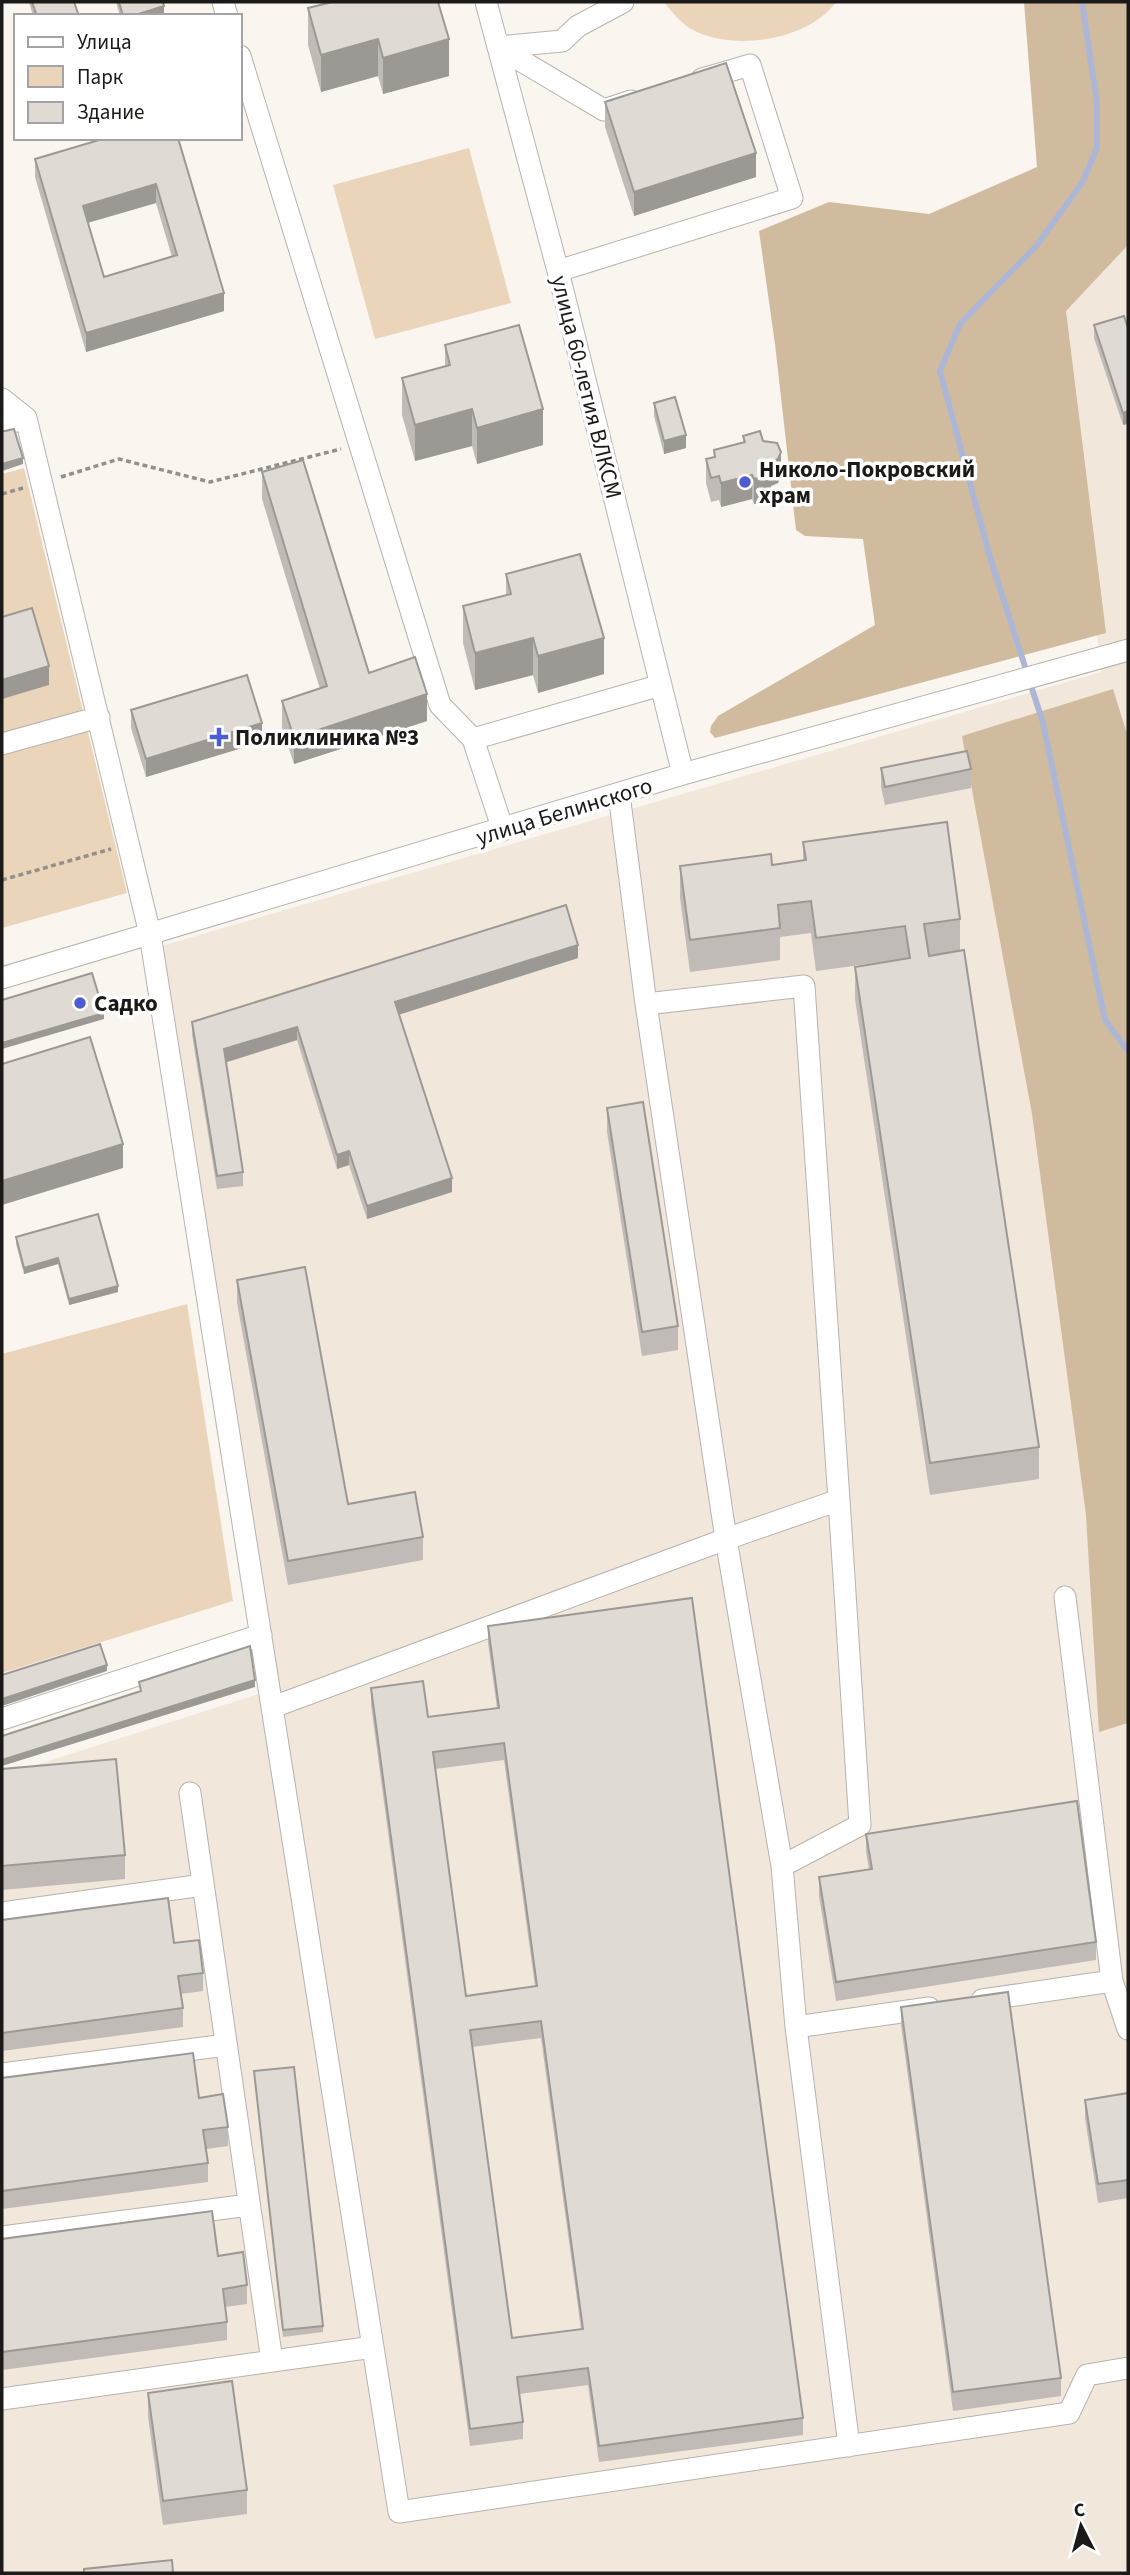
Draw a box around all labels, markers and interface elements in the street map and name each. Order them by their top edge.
legend [14,14,242,140]
text: Улица [77,27,132,57]
text: Парк [77,62,124,92]
text: Здание [77,97,145,127]
street label: улица 60-летия ВЛКСМ [543,272,630,502]
place label: Николо-Покровский храм [759,453,975,512]
marker: Николо-Покровский храм [737,474,753,490]
place label: Поликлиника №3 [235,721,419,754]
marker: Поликлиника №3 [209,727,229,747]
street label: улица Белинского [472,769,656,854]
place label: Садко [94,987,158,1020]
marker: Садко [72,995,88,1011]
north arrow [1046,2491,1116,2561]
text: С [1072,2497,1086,2525]

